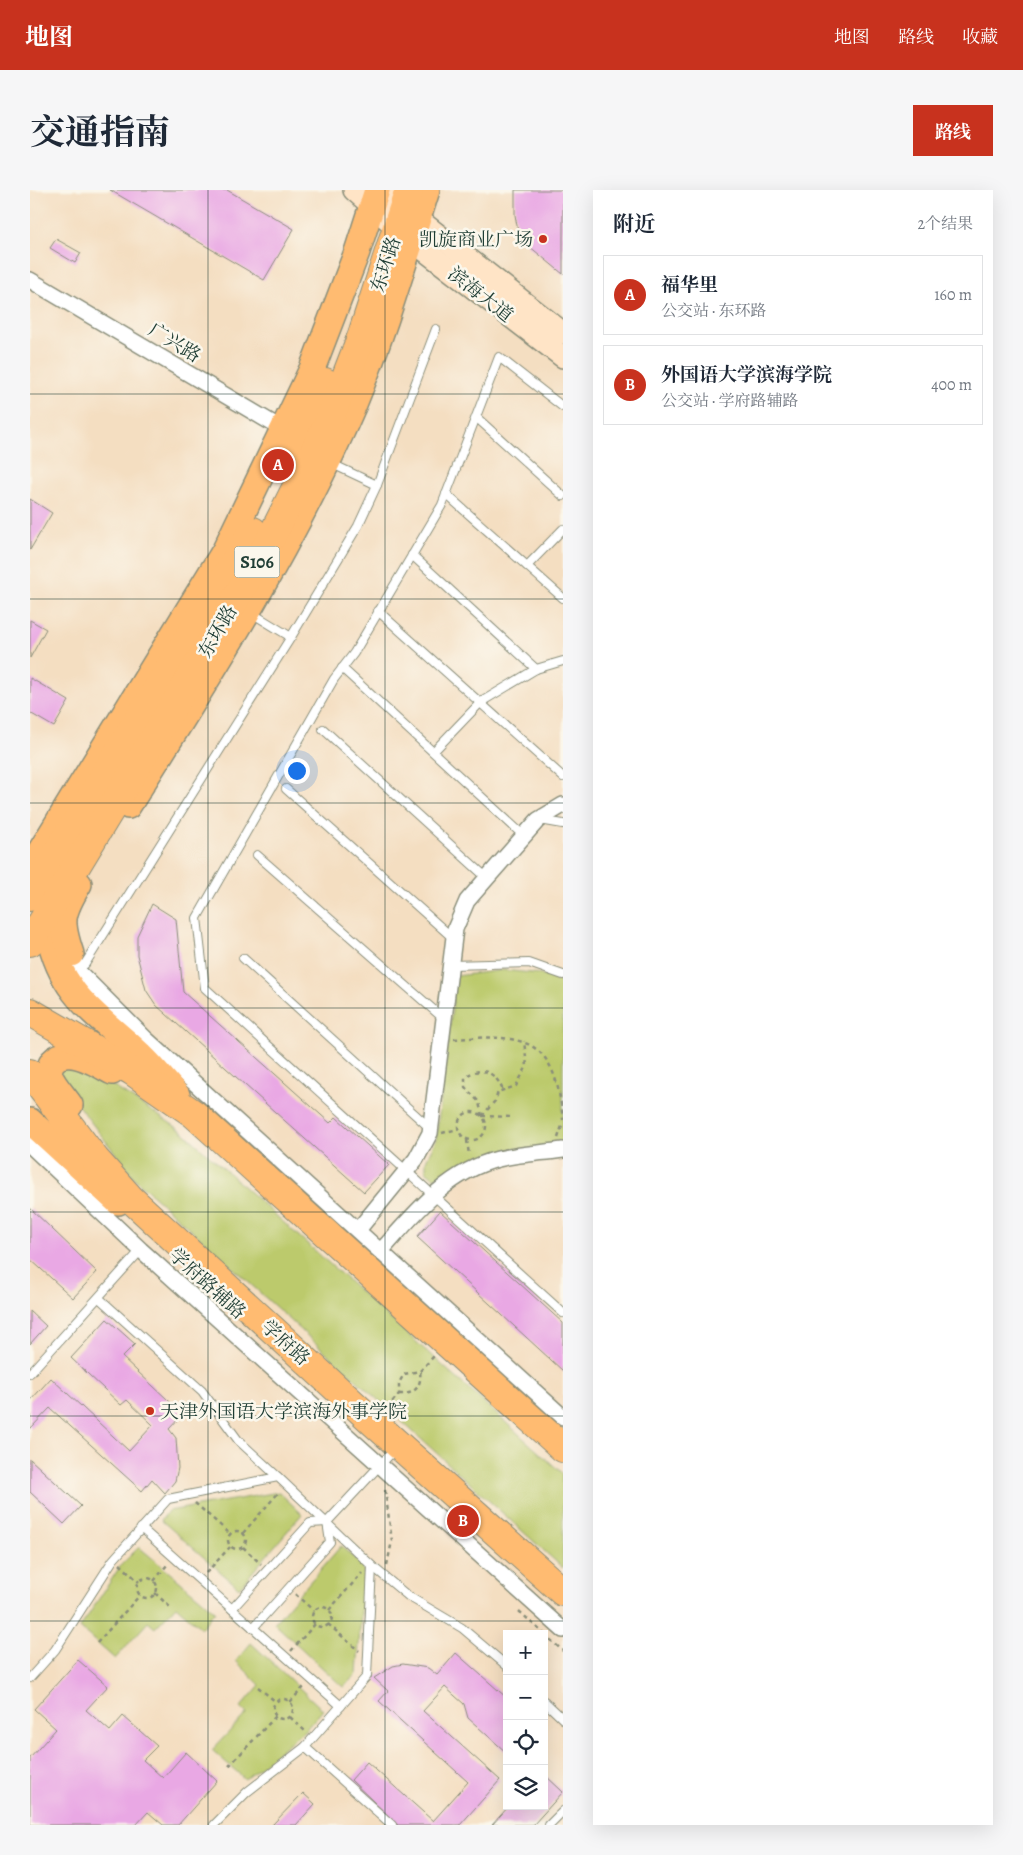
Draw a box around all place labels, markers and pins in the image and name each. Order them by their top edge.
place label: 凯旋商业广场 [419,227,533,253]
marker: 凯旋商业广场 [537,233,549,245]
pin: A [262,446,294,484]
place label: 天津外国语大学滨海外事学院 [160,1399,407,1425]
marker: 天津外国语大学滨海外事学院 [144,1405,156,1417]
pin: B [447,1502,479,1540]

